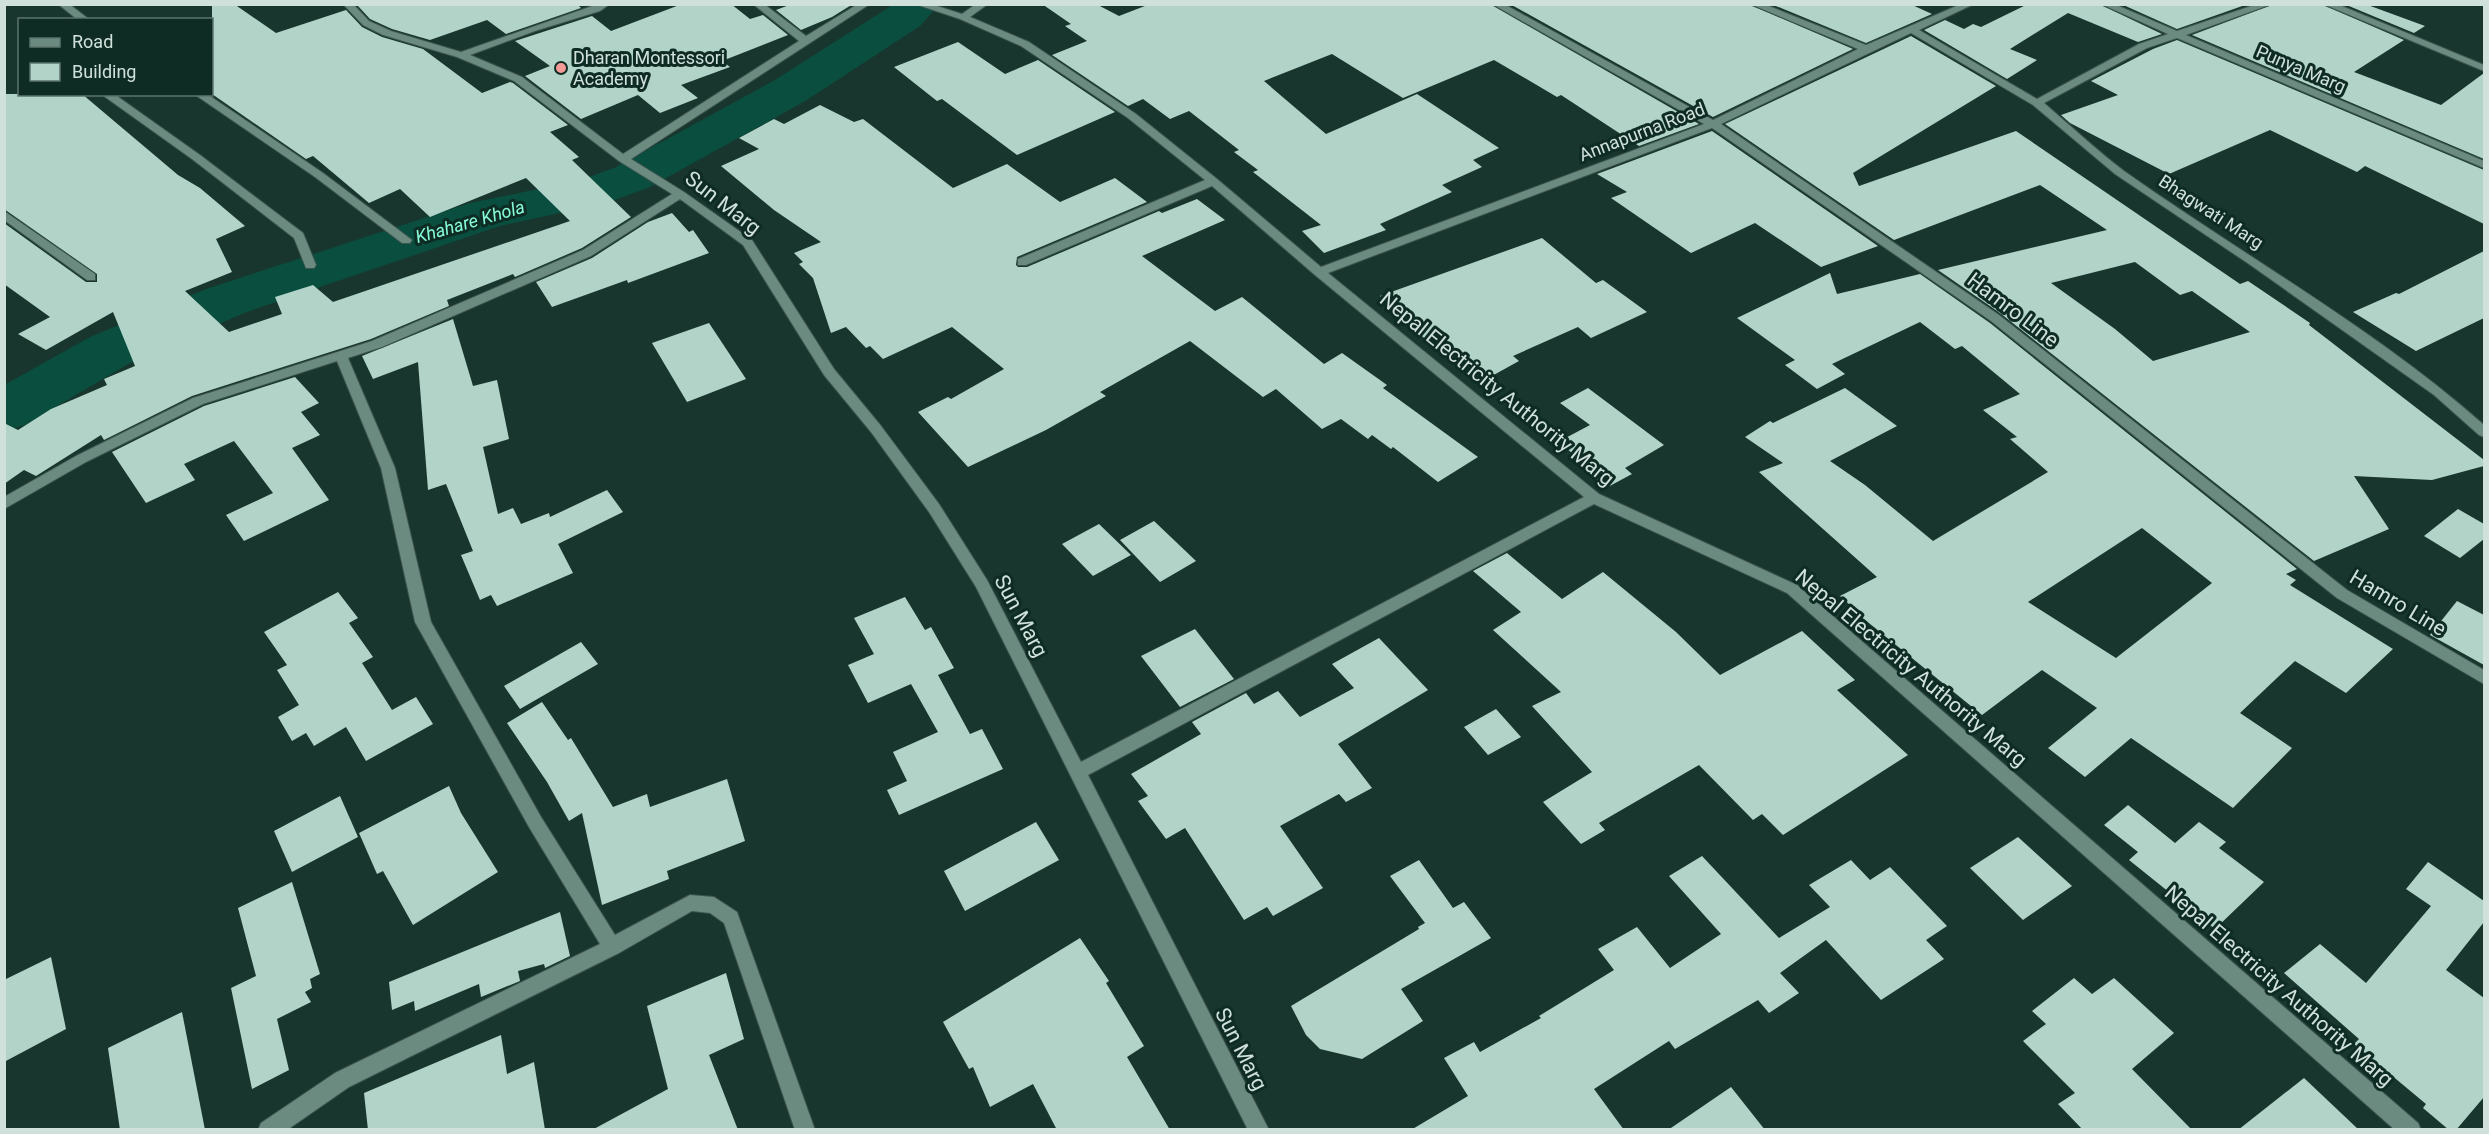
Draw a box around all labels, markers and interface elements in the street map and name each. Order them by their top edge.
legend [18,18,213,96]
text: Road [72,31,113,52]
street label: Punya Marg [2253,40,2349,97]
place label: Dharan Montessori Academy [573,47,725,89]
text: Building [72,61,136,82]
marker: Dharan Montessori Academy [554,61,568,75]
street label: Annapurna Road [1576,98,1708,165]
street label: Sun Marg [680,166,766,240]
street label: Bhagwati Marg [2155,170,2268,253]
water label: Khahare Khola [413,196,527,247]
street label: Hamro Line [1963,268,2063,352]
street label: Nepal Electricity Authority Marg [1375,287,1619,491]
street label: Nepal Electricity Authority Marg [1791,564,2031,772]
street label: Hamro Line [2345,565,2451,641]
street label: Sun Marg [989,571,1053,661]
street label: Nepal Electricity Authority Marg [2160,880,2398,1092]
street label: Sun Marg [1210,1004,1272,1094]

